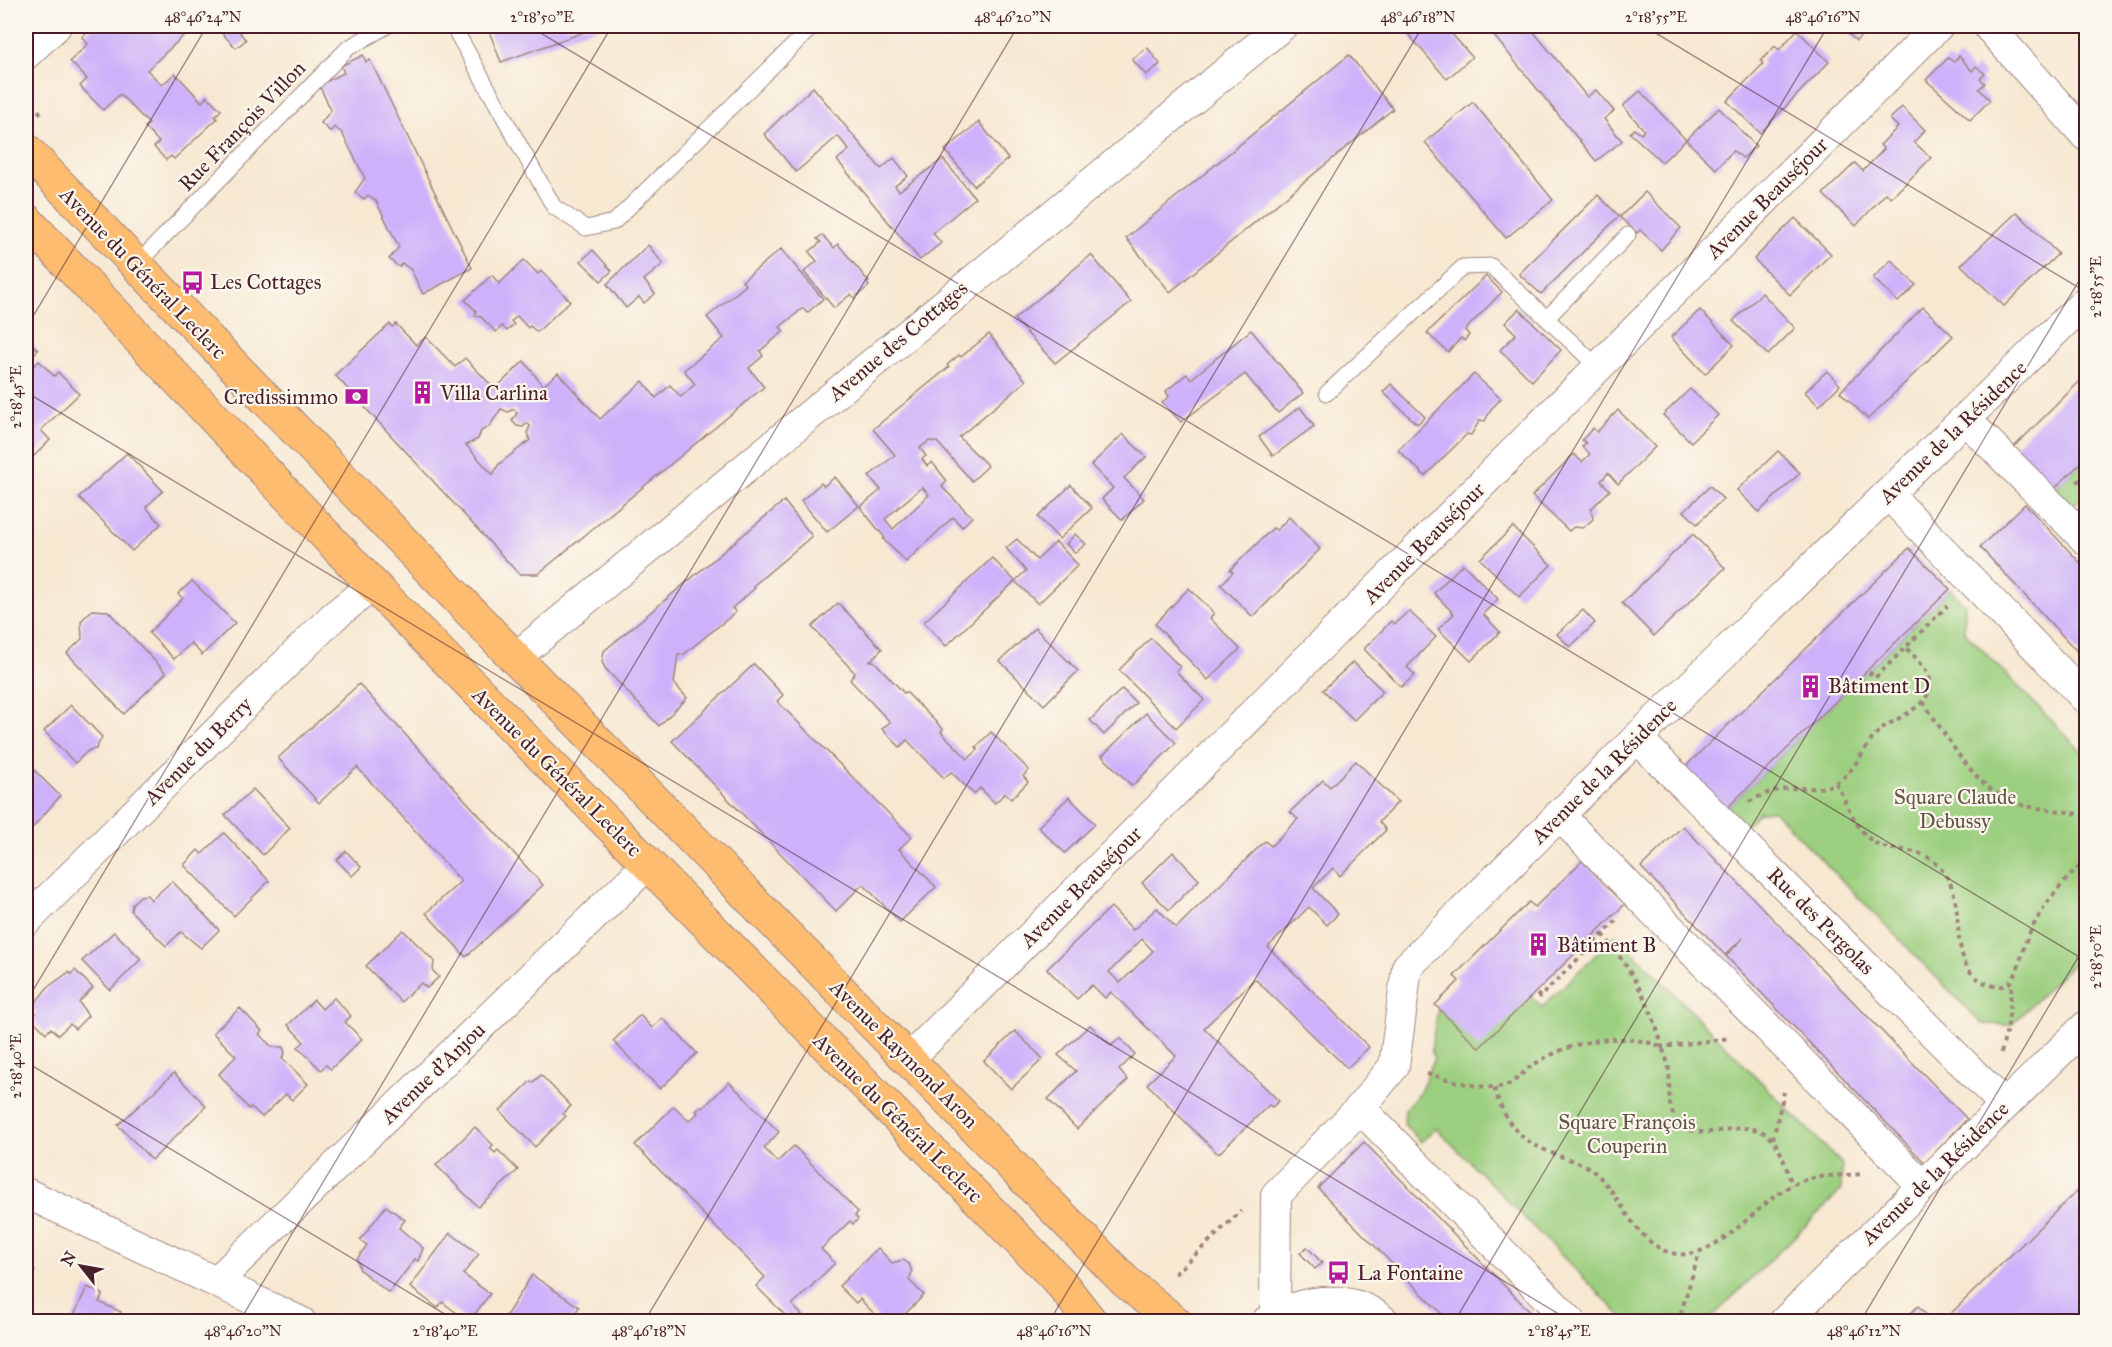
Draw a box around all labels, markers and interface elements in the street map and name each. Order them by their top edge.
text: 48°46'24"N [164,8,242,26]
text: 2°18'50"E [510,8,574,26]
text: 48°46'20"N [974,8,1052,26]
text: 48°46'18"N [1380,8,1456,26]
text: 2°18'55"E [1625,8,1687,26]
text: 48°46'16"N [1786,8,1861,26]
street label: Rue François Villon [173,55,311,197]
street label: Avenue Beauséjour [1700,132,1833,265]
street label: Avenue du Général Leclerc [53,181,232,365]
text: 2°18'55"E [2087,256,2105,318]
bus stop icon: Les Cottages [179,269,205,295]
place label: Les Cottages [210,269,321,295]
street label: Avenue des Cottages [822,275,973,408]
street label: Avenue de la Résidence [1873,355,2033,510]
text: 2°18'45"E [7,365,25,429]
building icon: Villa Carlina [409,380,435,406]
place label: Villa Carlina [439,380,548,406]
place label: Credissimmo [224,384,338,410]
bank icon: Credissimmo [343,384,369,410]
street label: Avenue Beauséjour [1357,477,1490,610]
building icon: Bâtiment D [1797,673,1823,699]
place label: Bâtiment D [1828,673,1930,699]
street label: Avenue du Général Leclerc [466,681,647,862]
street label: Avenue du Berry [138,691,258,811]
street label: Avenue de la Résidence [1525,693,1682,850]
park label: Square Claude Debussy [1894,784,2017,834]
street label: Avenue Beauséjour [1014,821,1147,954]
street label: Rue des Pergolas [1762,862,1880,980]
text: 2°18'50"E [2087,925,2105,989]
building icon: Bâtiment B [1526,932,1552,958]
place label: Bâtiment B [1557,932,1656,958]
street label: Avenue Raymond Aron [824,974,984,1134]
street label: Avenue d'Anjou [375,1017,491,1130]
street label: Avenue du Général Leclerc [807,1027,988,1208]
text: 2°18'40"E [7,1033,25,1099]
street label: Avenue de la Résidence [1855,1096,2015,1251]
park label: Square François Couperin [1558,1109,1696,1159]
north arrow [51,1236,111,1296]
text: N [57,1247,80,1269]
bus stop icon: La Fontaine [1326,1260,1352,1286]
place label: La Fontaine [1357,1260,1464,1286]
text: 48°46'20"N [204,1322,282,1340]
text: 2°18'40"E [412,1322,478,1340]
text: 48°46'18"N [611,1322,687,1340]
text: 48°46'16"N [1017,1322,1092,1340]
text: 2°18'45"E [1527,1322,1591,1340]
text: 48°46'12"N [1827,1322,1902,1340]

